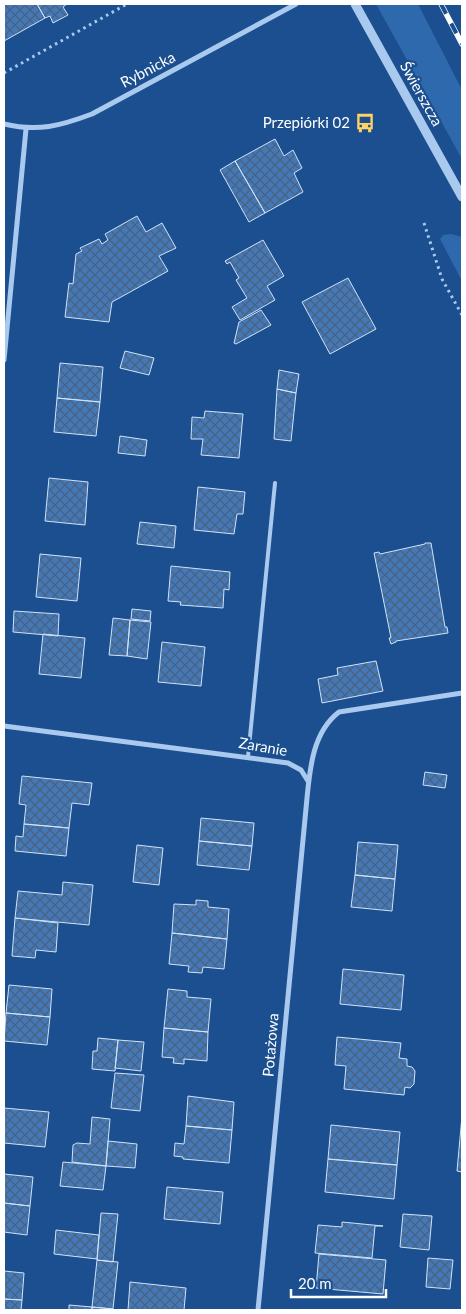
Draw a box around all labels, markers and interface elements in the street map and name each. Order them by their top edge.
street label: Rybnicka [117,47,178,91]
street label: Świerszcza [397,58,447,129]
bus stop icon: Przepiórki 02 [354,112,376,134]
place label: Przepiórki 02 [263,113,350,131]
street label: Zaranie [237,733,289,759]
street label: Potażowa [258,1012,282,1078]
scale bar [291,1266,386,1298]
text: 20 m [298,1274,332,1292]

